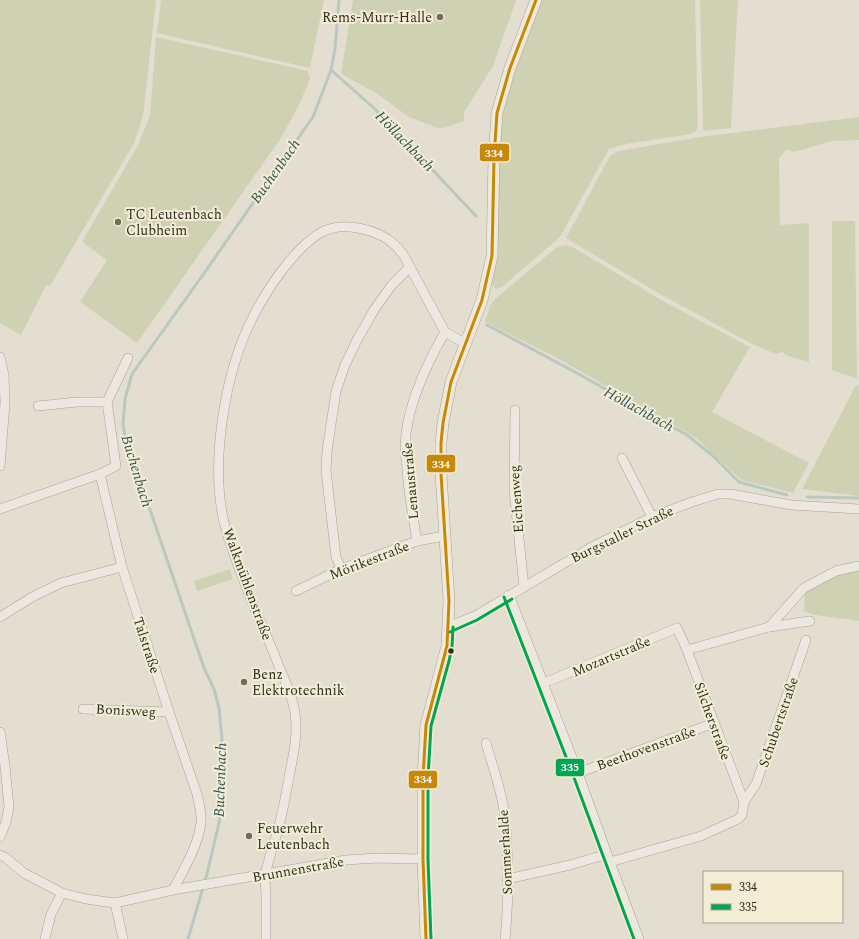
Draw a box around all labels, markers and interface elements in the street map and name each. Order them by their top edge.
place label: Rems-Murr-Halle [322,7,432,28]
marker: Rems-Murr-Halle [435,12,445,22]
water label: Höllachbach [370,106,440,177]
water label: Buchenbach [245,134,306,208]
line badge: 334 [479,143,510,162]
text: 334 [485,145,504,162]
place label: TC Leutenbach Clubheim [126,204,222,241]
marker: TC Leutenbach Clubheim [113,217,123,227]
water label: Höllachbach [599,381,678,438]
water label: Buchenbach [115,432,159,510]
street label: Lenaustraße [397,441,424,520]
line badge: 334 [426,454,456,473]
text: 334 [432,456,451,473]
street label: Eichenweg [504,464,529,534]
street label: Burgstaller Straße [567,500,677,568]
street label: Walkmühlenstraße [217,525,278,643]
street label: Mörikestraße [326,536,412,585]
street label: Talstraße [127,614,166,676]
street label: Mozartstraße [569,630,654,682]
unlabelled marker [446,646,456,656]
place label: Benz Elektrotechnik [252,664,345,701]
street label: Schubertstraße [753,674,804,770]
marker: Benz Elektrotechnik [239,677,249,687]
street label: Silcherstraße [689,679,736,763]
street label: Bonisweg [95,698,157,723]
street label: Beethovenstraße [594,721,699,776]
water label: Buchenbach [208,742,233,818]
line badge: 335 [555,758,585,777]
text: 335 [561,759,579,776]
line badge: 334 [408,770,438,789]
text: 334 [414,771,433,788]
street label: Sommerhalde [493,809,518,895]
place label: Feuerwehr Leutenbach [257,818,330,855]
marker: Feuerwehr Leutenbach [244,831,254,841]
street label: Brunnenstraße [251,851,346,888]
legend [703,871,843,923]
text: 334 [739,878,757,897]
text: 335 [739,898,757,917]

